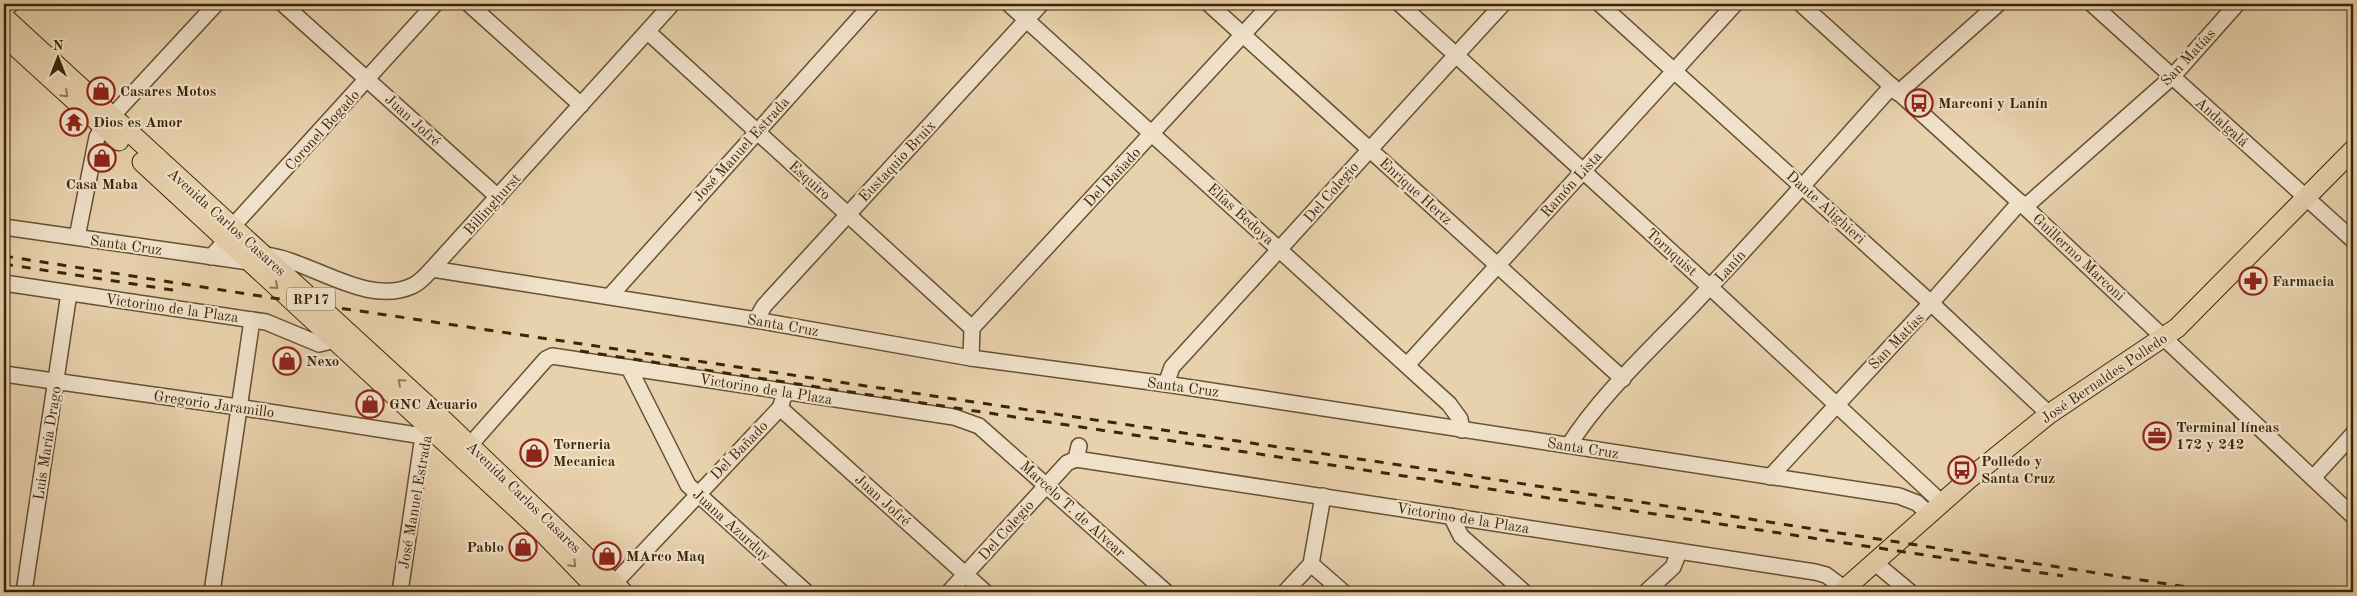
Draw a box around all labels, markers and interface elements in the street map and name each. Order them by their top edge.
street label: San Matías [2159,26,2219,90]
north arrow [32,32,82,82]
text: N [53,39,64,53]
shop icon: Casares Motos [86,76,116,106]
place label: Casares Motos [120,85,216,100]
one-way arrow [59,88,68,97]
street label: Coronel Bogado [283,88,363,174]
bus stop icon: Marconi y Lanín [1904,88,1934,118]
street label: Juan Jofré [381,92,443,150]
street label: José Manuel Estrada [691,94,793,205]
street label: Andalgalá [2192,96,2251,151]
place label: Marconi y Lanín [1938,97,2048,112]
temple icon: Dios es Amor [59,107,89,137]
place label: Dios es Amor [93,116,183,131]
street label: Eustaquio Bruix [857,118,940,206]
shop icon: Casa Maba [87,143,117,173]
street label: Del Bañado [1082,145,1144,211]
street label: Ramón Lista [1539,149,1606,221]
street label: Enrique Hertz [1376,156,1454,228]
street label: Esquiro [785,159,833,203]
street label: Del Colegio [1302,160,1362,226]
street label: Avenida Carlos Casares [164,166,288,280]
street label: Dante Alighieri [1783,169,1867,247]
street label: Billinghurst [462,171,524,239]
place label: Casa Maba [66,178,139,193]
street label: Elías Bedoya [1204,181,1277,249]
street label: Guillermo Marconi [2029,212,2127,304]
street label: Tornquist [1643,227,1699,280]
street label: Santa Cruz [89,234,163,259]
street label: Lanín [1713,248,1749,286]
pharmacy icon: Farmacia [2238,266,2268,296]
place label: Farmacia [2272,275,2335,290]
one-way arrow [270,280,279,289]
road number: RP17 [287,288,335,310]
street label: Victorino de la Plaza [104,293,240,326]
street label: San Matías [1867,311,1928,373]
street label: Santa Cruz [746,313,820,340]
street label: José Bernaldes Polledo [2039,331,2171,427]
shop icon: Nexo [272,346,302,376]
place label: Nexo [306,355,339,370]
street label: Victorino de la Plaza [698,373,834,408]
street label: Santa Cruz [1146,376,1220,401]
one-way arrow [397,379,406,388]
street label: Luis María Drago [32,385,65,501]
shop icon: GNC Acuario [355,389,385,419]
street label: Gregorio Jaramillo [152,390,275,421]
place label: GNC Acuario [389,398,478,413]
street label: Del Bañado [708,419,772,483]
office icon: Terminal líneas 172 y 242 [2142,421,2172,451]
place label: Terminal líneas 172 y 242 [2176,421,2279,453]
street label: José Manuel Estrada [397,434,436,570]
street label: Santa Cruz [1546,436,1620,463]
shop icon: Torneria Mecanica [519,438,549,468]
place label: Torneria Mecanica [553,438,616,470]
street label: Avenida Carlos Casares [463,440,583,557]
bus stop icon: Polledo y Santa Cruz [1947,455,1977,485]
place label: Polledo y Santa Cruz [1981,455,2055,487]
street label: Marcelo T. de Alvear [1017,459,1127,561]
street label: Juan Jofré [851,472,913,530]
street label: Juana Azurduy [689,487,773,565]
street label: Del Colegio [976,498,1038,564]
street label: Victorino de la Plaza [1395,502,1531,537]
shop icon: Pablo [508,532,538,562]
place label: Pablo [466,541,504,556]
shop icon: MArco Maq [592,541,622,571]
place label: MArco Maq [626,550,705,565]
one-way arrow [567,559,576,568]

